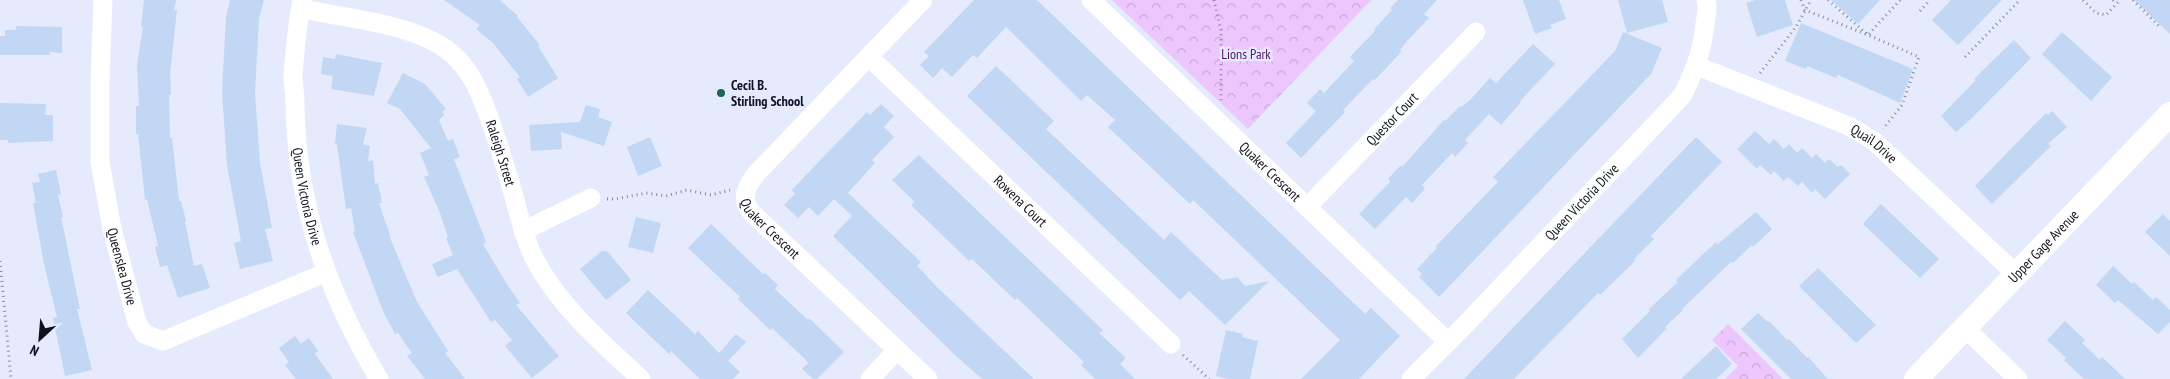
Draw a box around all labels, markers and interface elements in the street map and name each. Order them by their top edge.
park label: Lions Park [1221,45,1271,63]
place label: Cecil B. Stirling School [731,76,804,110]
marker: Cecil B. Stirling School [715,87,727,99]
street label: Questor Court [1362,88,1422,149]
street label: Raleigh Street [482,117,520,188]
street label: Quail Drive [1847,120,1901,167]
street label: Quaker Crescent [1236,138,1305,205]
street label: Queen Victoria Drive [289,147,326,248]
street label: Queen Victoria Drive [1541,159,1622,244]
street label: Rowena Court [990,171,1051,231]
street label: Quaker Crescent [736,196,804,263]
street label: Upper Gage Avenue [2004,206,2083,287]
street label: Queenslea Drive [103,226,141,307]
north arrow [15,314,65,364]
text: N [27,341,42,360]

